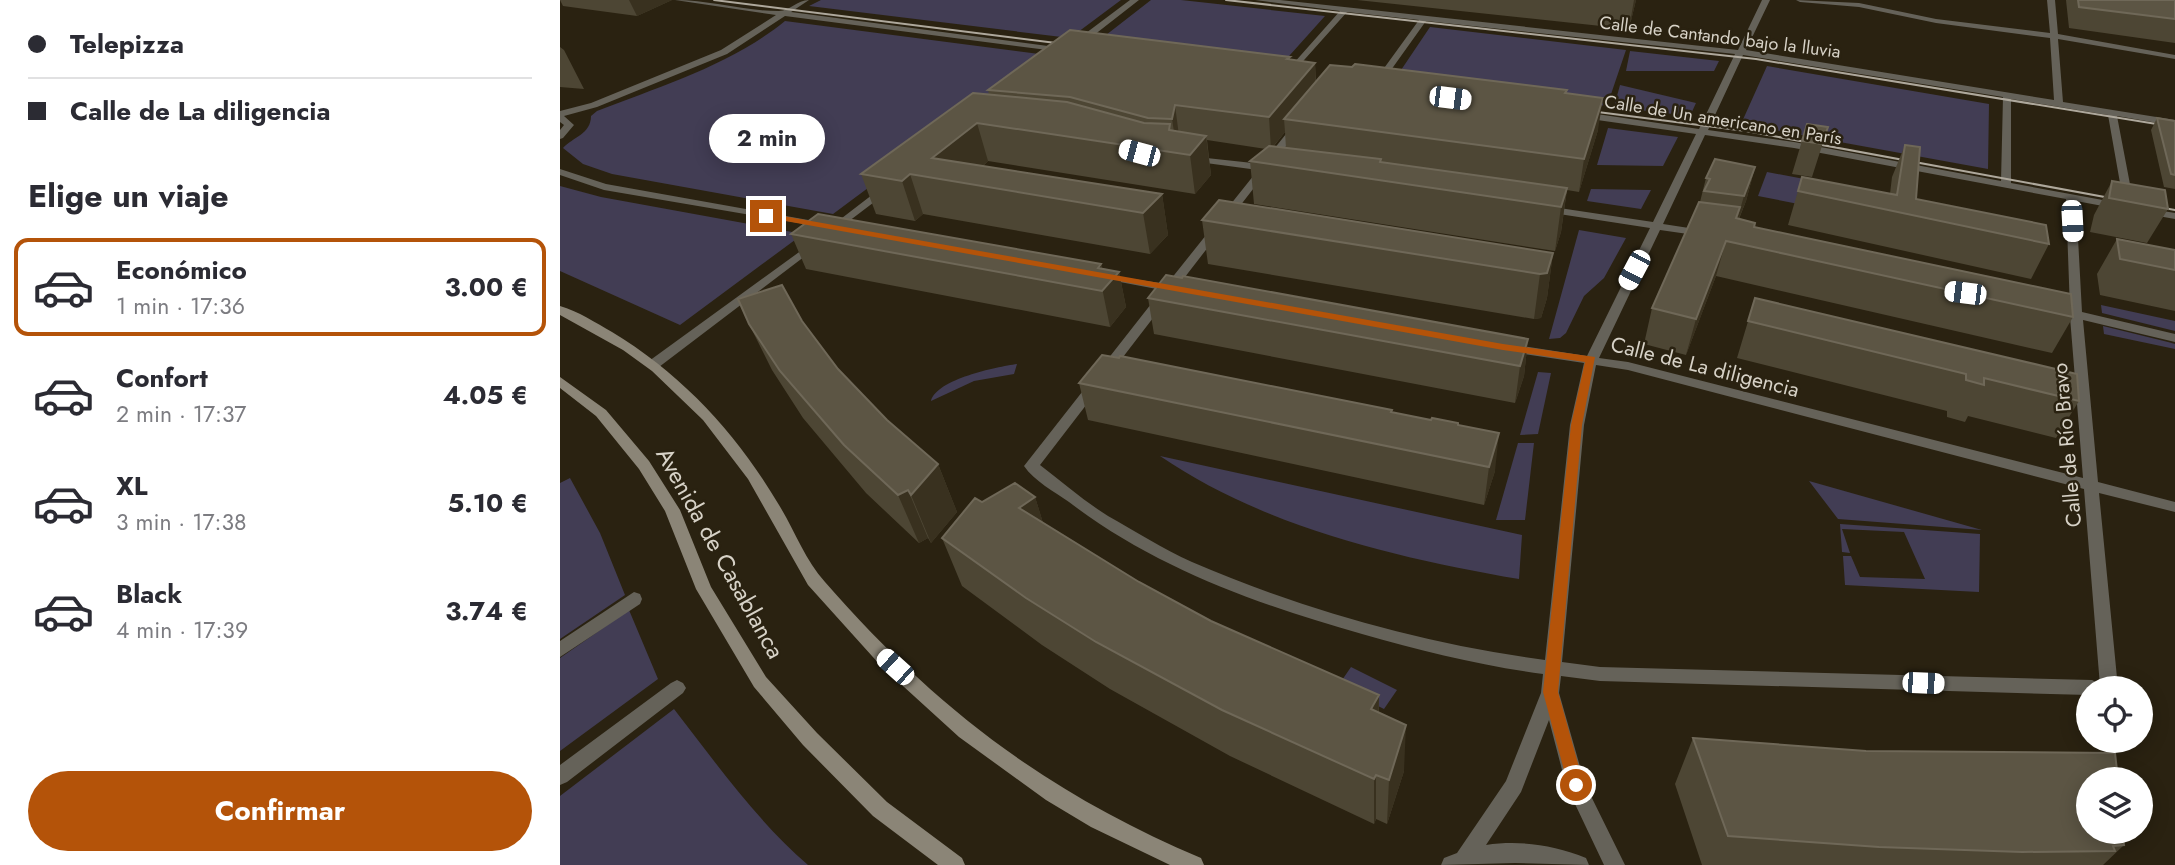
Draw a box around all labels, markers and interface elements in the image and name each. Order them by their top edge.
street label: Calle de Cantando bajo la lluvia [1598,9,1842,65]
text: Telepizza [70,25,184,63]
car [1428,85,1473,111]
street label: Calle de Un americano en París [1602,88,1844,152]
text: Calle de La diligencia [70,92,330,130]
callout: 2 min [708,114,824,164]
text: 2 min [737,121,797,155]
car [1116,137,1163,169]
text: Elige un viaje [28,173,229,219]
car [2061,199,2084,243]
route end [750,200,782,232]
car [1615,247,1654,293]
text: Económico [116,251,247,289]
icon: car [32,256,95,319]
text: 3.00 € [445,268,528,306]
car [1943,280,1988,306]
text: 1 min · 17:36 [116,289,245,323]
street label: Calle de La diligencia [1608,329,1802,405]
text: Confort [116,359,208,397]
street label: Calle de Río Bravo [2045,362,2089,528]
icon: car [32,364,95,427]
text: 4.05 € [443,376,528,414]
text: 2 min · 17:37 [116,397,246,431]
street label: Avenida de Casablanca [648,441,793,665]
text: XL [116,467,148,505]
icon: car [32,472,95,535]
text: 5.10 € [448,484,528,522]
text: 3 min · 17:38 [116,505,247,539]
text: Black [116,575,182,613]
icon: car [32,580,95,643]
text: 3.74 € [445,592,528,630]
text: 4 min · 17:39 [116,613,248,647]
car [873,645,918,689]
car [1902,672,1945,694]
map controls [2076,676,2153,844]
button: locate [2076,676,2153,753]
button: layers [2076,767,2153,844]
route start [1560,769,1592,801]
button: Confirmar [28,771,532,851]

